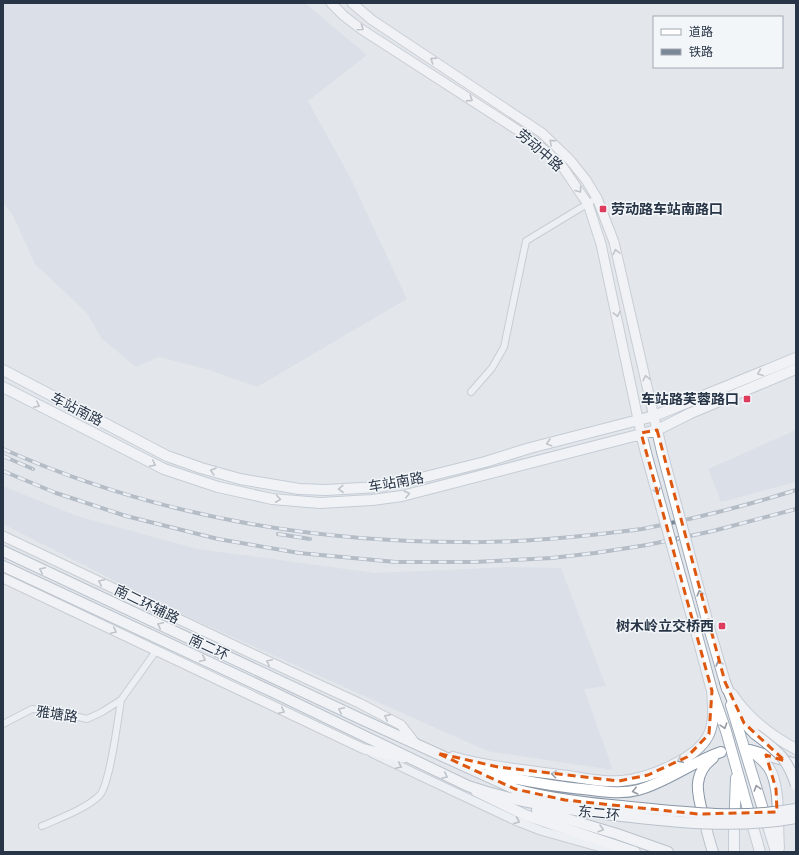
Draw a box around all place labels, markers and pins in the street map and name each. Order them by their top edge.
place label: 劳动路车站南路口 [611,200,723,217]
marker: 劳动路车站南路口 [598,204,608,214]
place label: 车站路芙蓉路口 [641,390,739,407]
marker: 车站路芙蓉路口 [742,394,752,404]
place label: 树木岭立交桥西 [616,617,714,634]
marker: 树木岭立交桥西 [717,621,727,631]

